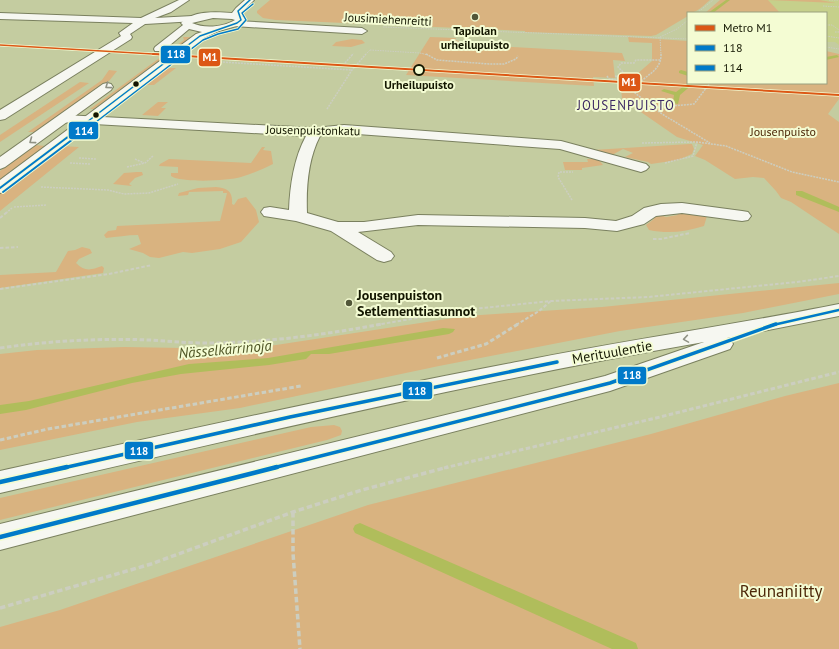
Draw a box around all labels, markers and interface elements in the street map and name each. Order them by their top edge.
street label: Jousimiehenreitti [343,9,432,29]
marker: Tapiolan urheilupuisto [470,12,480,22]
legend [687,12,827,84]
text: Metro M1 [723,20,772,35]
place label: Tapiolan urheilupuisto [441,23,510,52]
text: 118 [723,40,743,55]
line badge: 118 [160,45,191,64]
text: 118 [167,47,185,61]
line badge: M1 [198,48,221,67]
text: M1 [202,50,218,64]
text: 114 [723,60,743,75]
marker: Urheilupuisto [413,64,425,76]
line badge: M1 [618,73,641,92]
text: M1 [621,75,637,89]
place label: Urheilupuisto [384,77,454,92]
unlabelled marker [131,79,141,89]
one-way arrow [106,81,113,88]
district label: JOUSENPUISTO [576,97,675,114]
unlabelled marker [91,110,101,120]
line badge: 114 [68,121,99,140]
street label: Jousenpuistonkatu [265,122,360,138]
text: 114 [75,124,94,138]
park label: Jousenpuisto [749,124,816,139]
one-way arrow [29,136,36,144]
place label: Jousenpuiston Setlementtiasunnot [356,286,475,320]
marker: Jousenpuiston Setlementtiasunnot [344,298,354,308]
one-way arrow [683,334,689,343]
water label: Nässelkärrinoja [178,335,273,363]
street label: Merituulentie [571,336,653,368]
line badge: 118 [617,366,647,385]
text: 118 [623,368,641,382]
line badge: 118 [402,381,433,400]
text: 118 [408,384,426,398]
line badge: 118 [124,441,154,460]
text: 118 [130,444,148,458]
park label: Reunaniitty [740,580,822,602]

